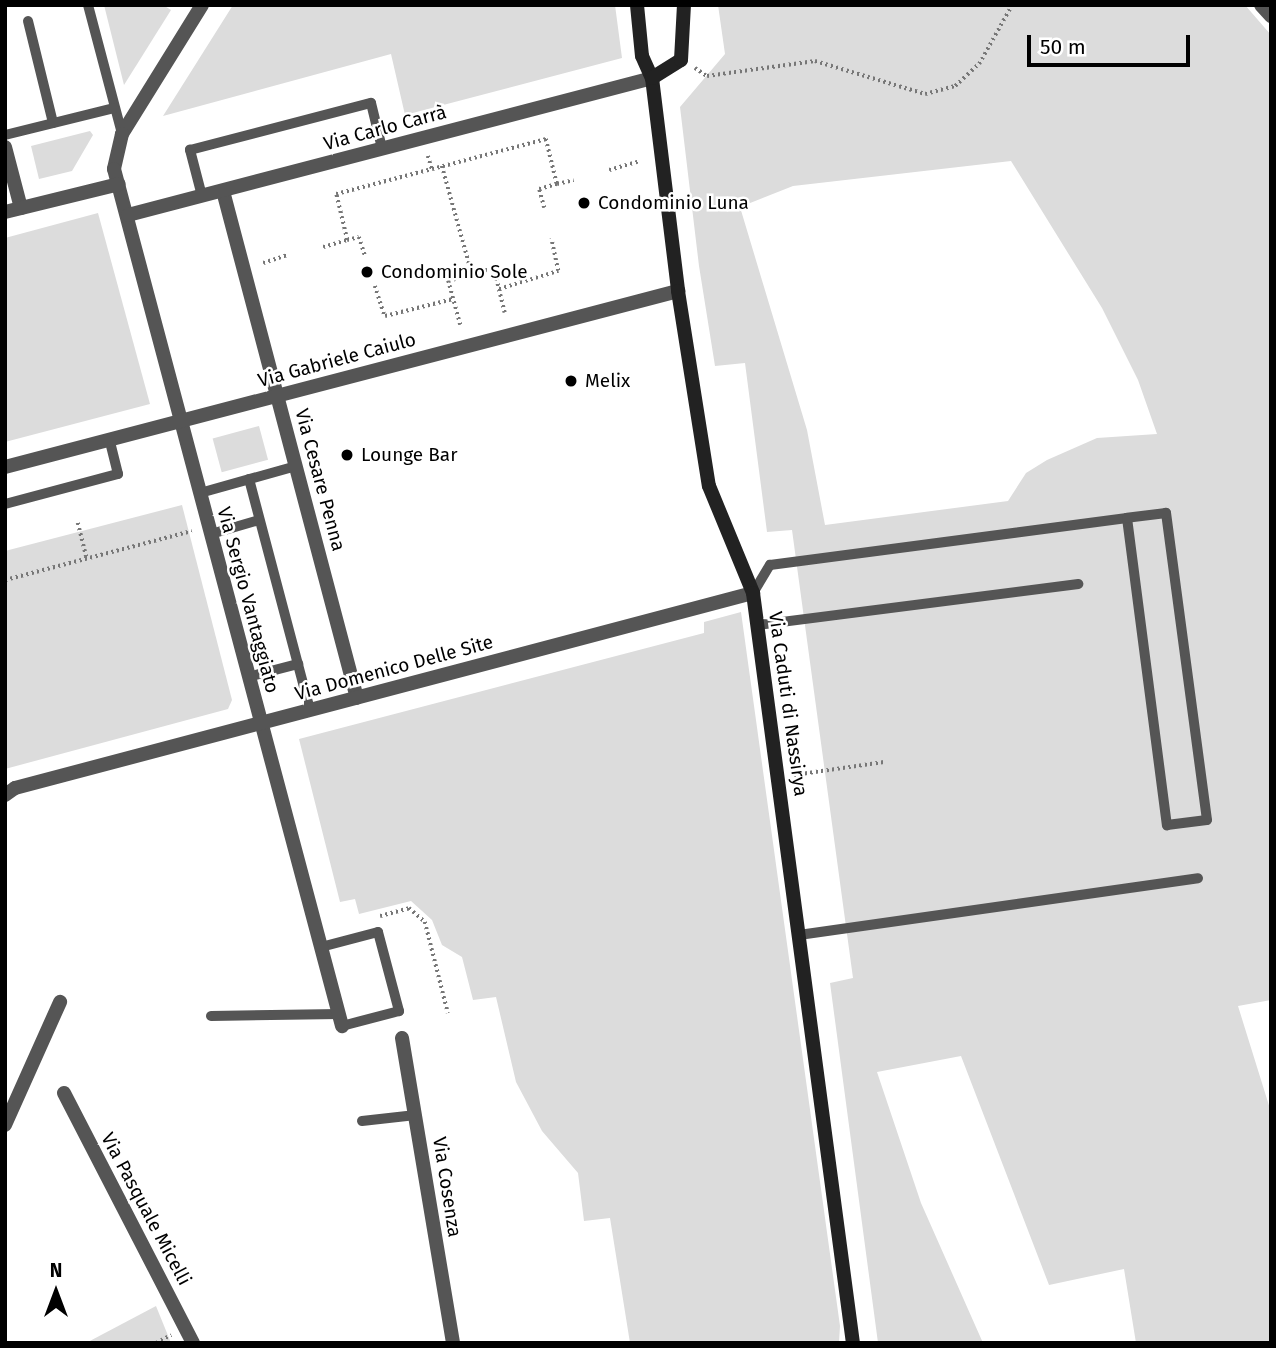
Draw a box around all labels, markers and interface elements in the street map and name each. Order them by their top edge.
scale bar [1031,21,1194,65]
text: 50 m [1040,34,1086,60]
street label: Via Carlo Carrà [321,101,449,155]
place label: Condominio Luna [598,192,749,214]
marker: Condominio Luna [576,195,592,211]
place label: Condominio Sole [381,261,527,283]
marker: Condominio Sole [359,264,375,280]
street label: Via Gabriele Caiulo [256,328,418,392]
place label: Melix [585,370,630,392]
marker: Melix [563,373,579,389]
street label: Via Cesare Penna [290,406,350,554]
place label: Lounge Bar [361,444,457,466]
marker: Lounge Bar [339,447,355,463]
street label: Via Sergio Vantaggiato [212,504,284,696]
street label: Via Caduti di Nassirya [764,610,812,798]
street label: Via Domenico Delle Site [292,631,496,705]
street label: Via Pasquale Micelli [96,1129,196,1289]
street label: Via Cosenza [428,1135,466,1239]
north arrow [21,1257,91,1327]
text: N [50,1259,62,1282]

